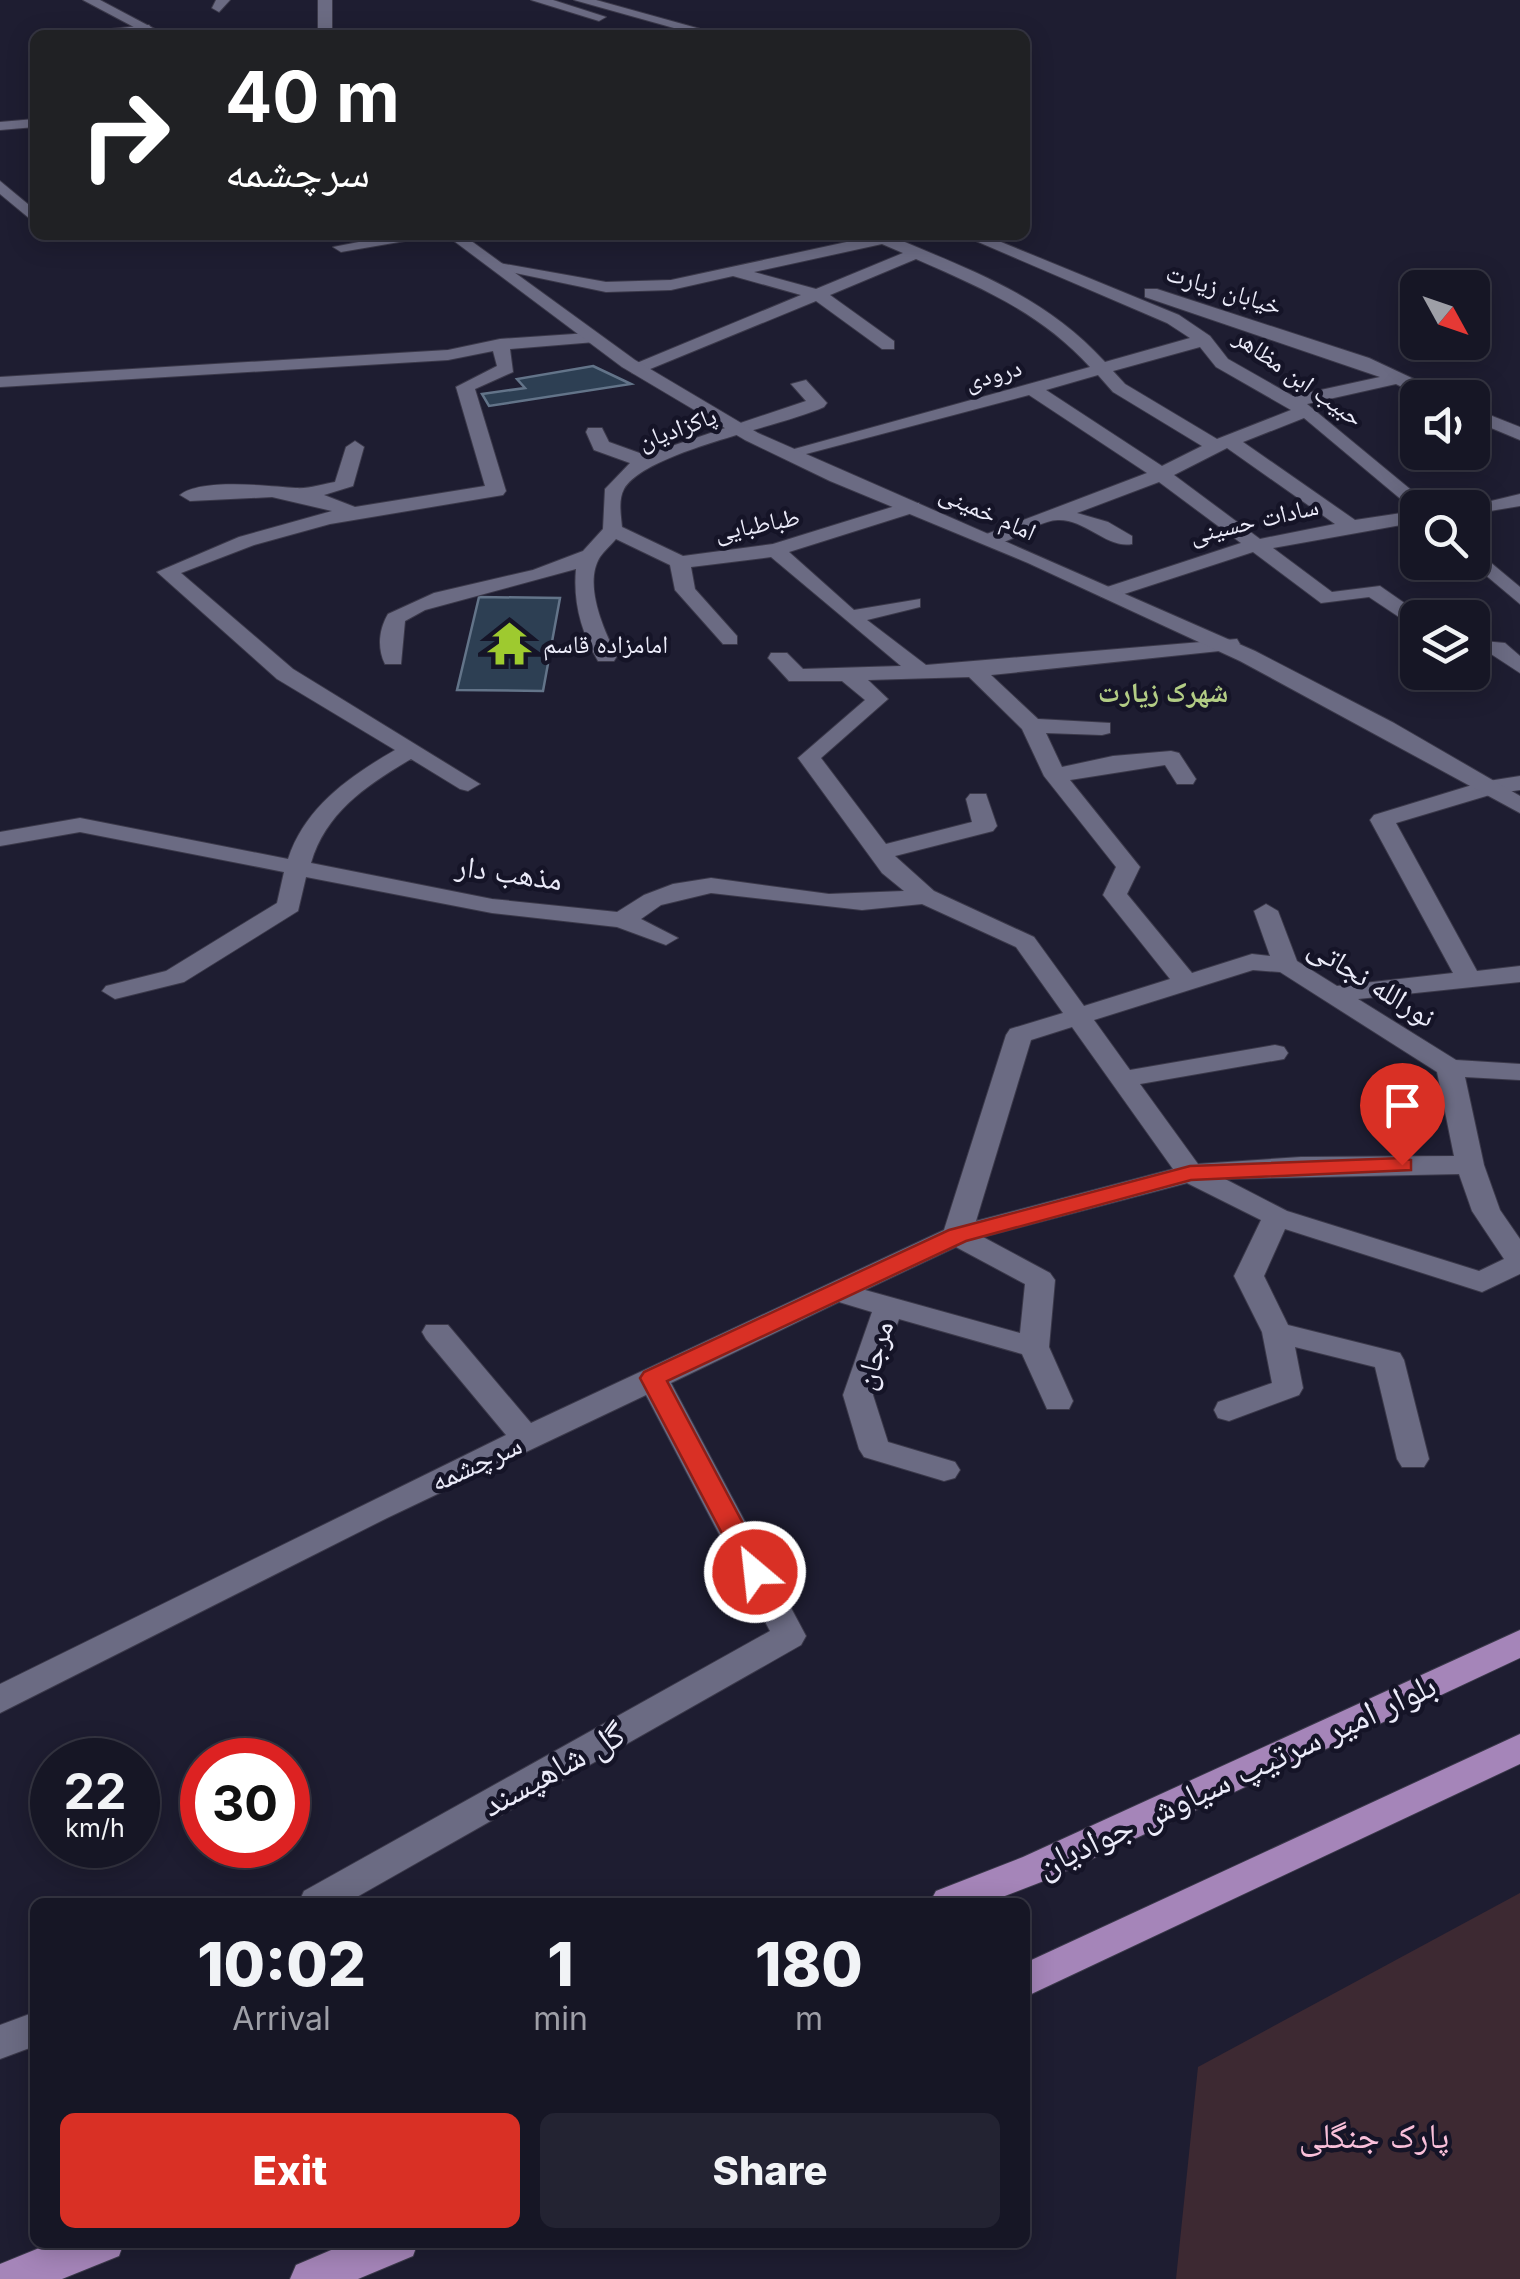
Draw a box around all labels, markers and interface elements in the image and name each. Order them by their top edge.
text: 40 m [225,54,400,139]
icon: right [60,70,190,200]
text: سرچشمه [225,143,370,198]
street label: خیابان زیارت [1162,257,1286,322]
north arrow [1400,270,1490,360]
map controls [1400,270,1490,690]
street label: حبیب ابن مظاهر [1227,321,1369,433]
street label: درودی [961,352,1025,397]
button: sound [1400,380,1490,470]
street label: پاکزادیان [634,400,721,457]
street label: امام خمینی [934,477,1041,548]
button: search [1400,490,1490,580]
street label: سادات حسینی [1187,491,1322,550]
street label: طباطبایی [712,501,802,548]
button: layers [1400,600,1490,690]
temple icon: امامزاده قاسم [486,620,534,668]
place label: امامزاده قاسم [543,629,668,661]
district label: شهرک زیارت [1098,675,1228,709]
street label: مذهب دار [453,847,565,897]
street label: نورالله نجاتی [1302,928,1443,1035]
pin [1360,1063,1445,1166]
icon: arrive [1375,1078,1430,1133]
street label: مرجان [846,1316,901,1394]
street label: سرچشمه [424,1425,527,1499]
position arrow [703,1520,807,1624]
street label: بلوار امیر سرتیپ سیاوش جوادیان [1029,1663,1443,1886]
street label: گل شاهپسند [474,1712,632,1826]
speed limit sign: 30 [180,1738,310,1868]
text: 22 [64,1761,127,1821]
text: km/h [65,1813,125,1843]
text: 10:02 [197,1928,366,2000]
text: 1 [547,1928,574,2000]
text: 180 [755,1928,863,2000]
text: Arrival [232,1999,331,2038]
text: min [533,1999,588,2038]
text: m [795,1999,823,2038]
button: Exit [60,2113,520,2228]
button: Share [540,2113,1000,2228]
park label: پارک جنگلی [1299,2114,1449,2157]

